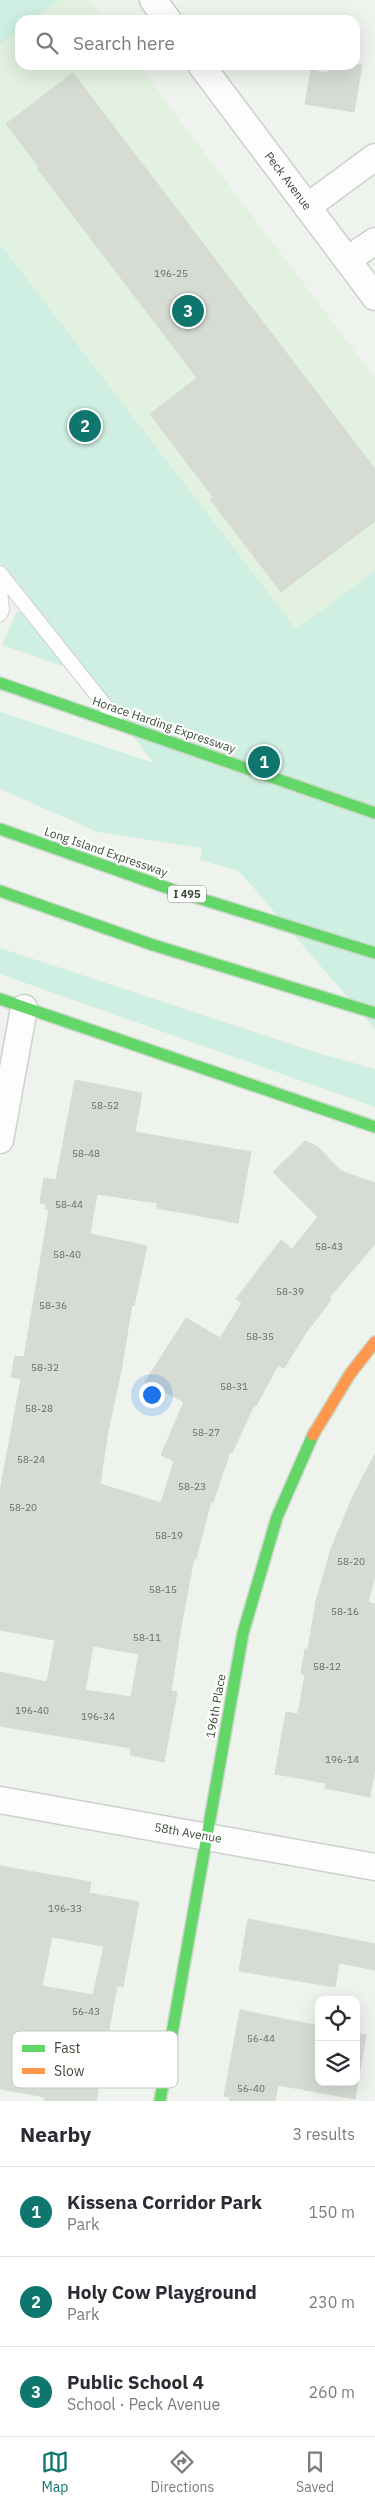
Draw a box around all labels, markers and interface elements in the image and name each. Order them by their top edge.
search box [15,15,360,70]
icon: search [33,29,61,57]
text: Search here [73,31,175,55]
street label: Peck Avenue [262,149,315,213]
house number: 196-25 [154,267,188,280]
pin: 3 [172,292,204,330]
pin: 2 [69,407,101,445]
street label: Horace Harding Expressway [91,693,238,756]
pin: 1 [248,743,280,781]
street label: Long Island Expressway [43,823,170,880]
road number: I 495 [168,886,206,902]
house number: 58-52 [91,1099,119,1112]
house number: 58-48 [72,1147,100,1160]
house number: 58-44 [55,1198,83,1211]
house number: 58-43 [315,1240,343,1253]
house number: 58-40 [53,1248,81,1261]
house number: 58-39 [276,1285,304,1298]
house number: 58-36 [39,1299,67,1312]
house number: 58-35 [246,1330,274,1343]
house number: 58-32 [31,1361,59,1374]
house number: 58-31 [220,1380,248,1393]
your location [139,1382,165,1408]
house number: 58-28 [25,1402,53,1415]
house number: 58-27 [192,1426,220,1439]
house number: 58-24 [17,1453,45,1466]
house number: 58-23 [178,1480,206,1493]
house number: 58-20 [9,1501,37,1514]
house number: 58-19 [155,1529,183,1542]
house number: 58-20 [337,1555,365,1568]
house number: 58-15 [149,1583,177,1596]
house number: 58-16 [331,1605,359,1618]
house number: 58-11 [133,1631,161,1644]
house number: 58-12 [313,1660,341,1673]
street label: 196th Place [202,1672,229,1739]
house number: 196-40 [15,1704,49,1717]
house number: 196-34 [81,1710,115,1723]
house number: 196-14 [325,1753,359,1766]
street label: 58th Avenue [153,1819,223,1846]
house number: 196-33 [48,1902,82,1915]
map controls [315,1996,360,2086]
button: locate [315,1996,360,2041]
house number: 56-43 [72,2005,100,2018]
legend [12,2031,178,2088]
house number: 56-44 [247,2032,275,2045]
text: Fast [54,2039,80,2057]
button: layers [315,2041,360,2086]
text: Slow [54,2062,85,2080]
house number: 56-40 [237,2082,265,2095]
text: Nearby [20,2120,91,2148]
text: 3 results [292,2124,355,2144]
text: Kissena Corridor Park [67,2190,262,2214]
text: 1 [31,2202,41,2222]
text: 150 m [308,2202,355,2222]
text: Park [67,2214,99,2234]
text: Holy Cow Playground [67,2280,257,2304]
text: 2 [31,2292,41,2312]
text: 230 m [308,2292,355,2312]
text: Park [67,2304,99,2324]
text: Public School 4 [67,2370,204,2394]
text: 3 [31,2382,41,2402]
text: 260 m [308,2382,355,2402]
text: School · Peck Avenue [67,2394,220,2414]
tab: Map [41,2448,69,2496]
tab: Directions [151,2448,214,2496]
tab: Saved [296,2448,334,2496]

